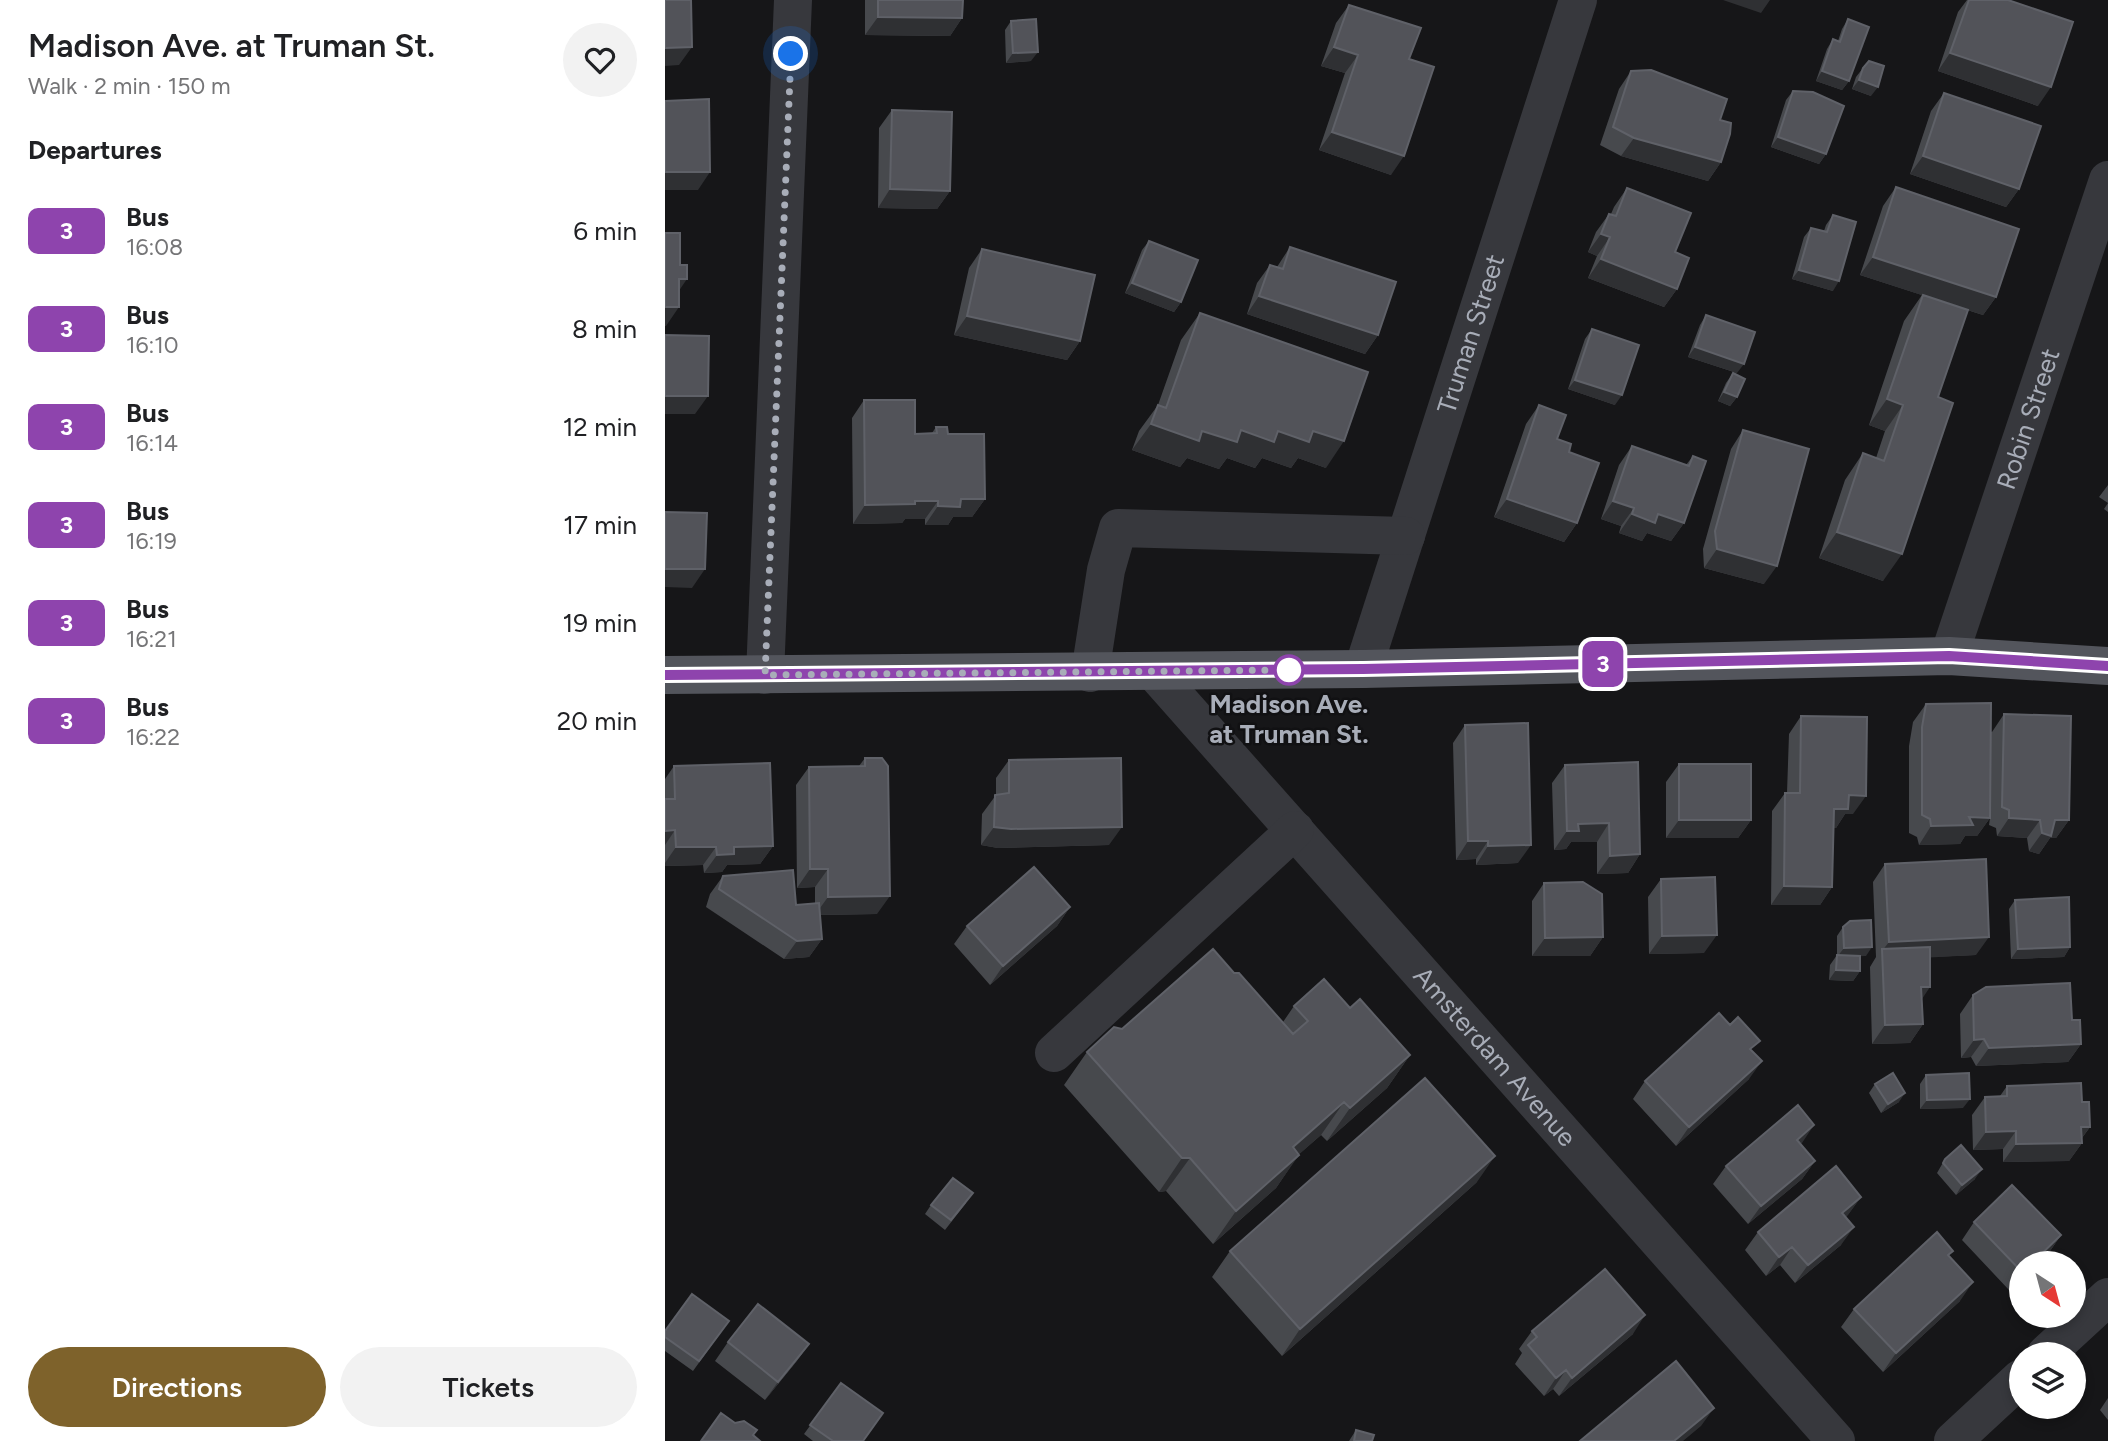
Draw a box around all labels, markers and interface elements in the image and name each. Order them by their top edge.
button: heart [563,23,637,97]
text: Madison Ave. at Truman St. [28,26,435,65]
your location [773,36,808,71]
text: Walk · 2 min · 150 m [28,72,231,100]
text: Departures [28,134,162,166]
text: Bus [126,201,169,233]
text: 6 min [573,215,637,247]
text: 3 [60,216,73,245]
text: 16:08 [126,233,183,261]
street label: Truman Street [1430,250,1511,418]
text: Bus [126,299,169,331]
text: 8 min [572,313,637,345]
text: 3 [60,314,73,343]
text: 16:10 [126,331,179,359]
street label: Robin Street [1990,344,2067,493]
text: Bus [126,397,169,429]
text: 12 min [563,411,637,443]
text: 3 [60,412,73,441]
text: 16:14 [126,429,178,457]
text: Bus [126,495,169,527]
text: 17 min [563,509,637,541]
text: 3 [60,510,73,539]
text: 16:19 [126,527,177,555]
text: Bus [126,593,169,625]
text: 19 min [562,607,637,639]
text: 3 [60,608,73,637]
text: 16:21 [126,625,177,653]
line badge: 3 [1580,641,1626,687]
text: 3 [1596,649,1610,678]
marker: Madison Ave. at Truman St. [1274,655,1304,685]
place label: Madison Ave. at Truman St. [1209,688,1369,750]
text: Bus [126,691,169,723]
text: 20 min [557,705,637,737]
text: 3 [60,706,73,735]
text: 16:22 [126,723,180,751]
street label: Amsterdam Avenue [1407,960,1583,1153]
north arrow [2009,1251,2086,1328]
map controls [2009,1251,2086,1419]
button: layers [2009,1342,2086,1419]
button: Directions [28,1347,326,1427]
button: Tickets [340,1347,637,1427]

